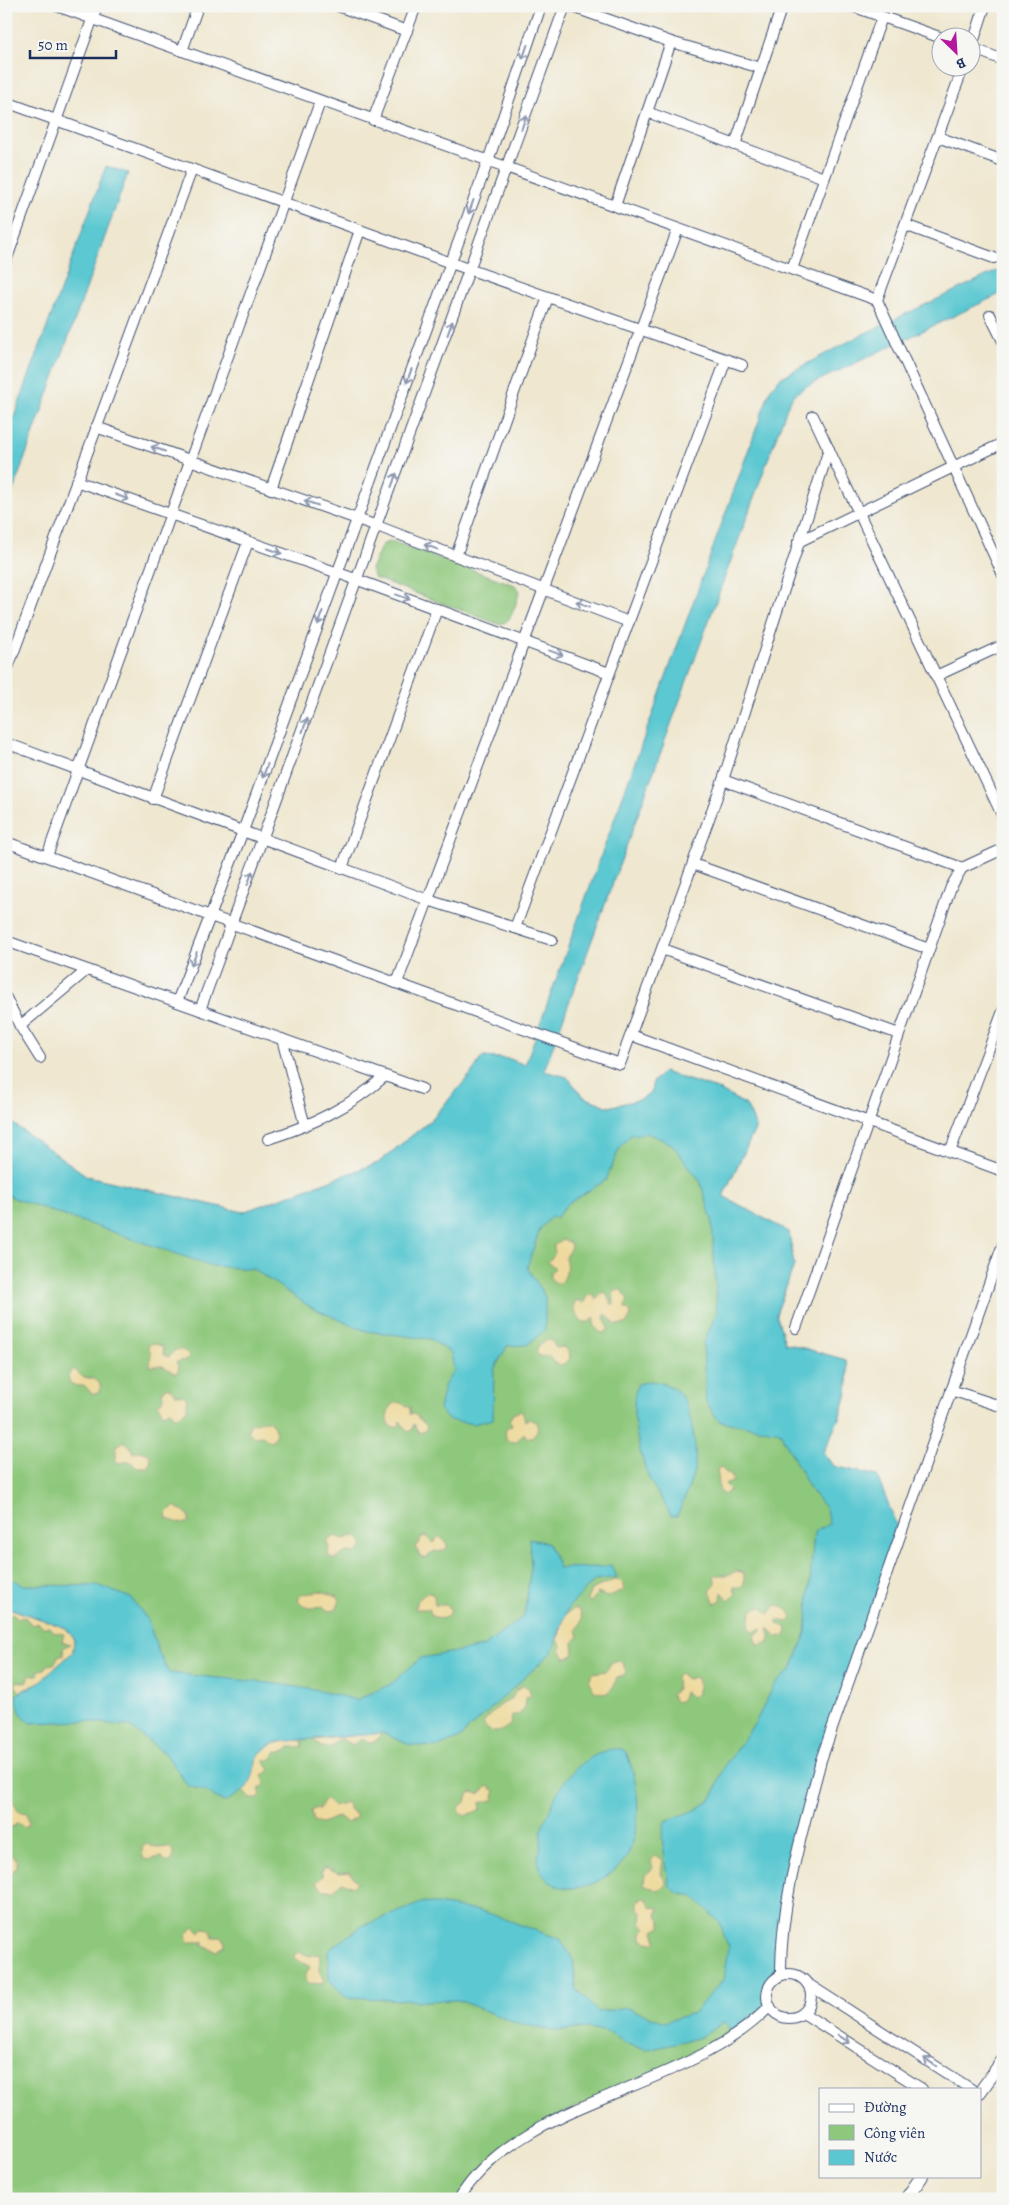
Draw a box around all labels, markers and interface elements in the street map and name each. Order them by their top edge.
scale bar [30,28,116,60]
north arrow [932,28,982,78]
text: 50 m [38,35,68,55]
one-way arrow [520,44,529,60]
text: B [953,53,969,74]
one-way arrow [520,115,529,130]
one-way arrow [466,199,475,214]
one-way arrow [446,320,455,336]
one-way arrow [404,368,413,383]
one-way arrow [150,444,166,453]
one-way arrow [390,473,399,489]
one-way arrow [113,493,129,502]
one-way arrow [304,498,319,507]
one-way arrow [424,542,439,551]
one-way arrow [267,547,282,556]
one-way arrow [395,593,411,602]
one-way arrow [576,599,591,609]
one-way arrow [315,610,324,626]
one-way arrow [548,649,563,658]
one-way arrow [301,718,310,733]
one-way arrow [260,763,269,778]
one-way arrow [246,870,255,886]
one-way arrow [189,950,198,966]
one-way arrow [837,2035,851,2045]
one-way arrow [924,2057,938,2067]
legend [819,2088,982,2178]
text: Đường [864,2097,907,2117]
text: Công viên [864,2123,925,2143]
text: Nước [864,2147,897,2167]

